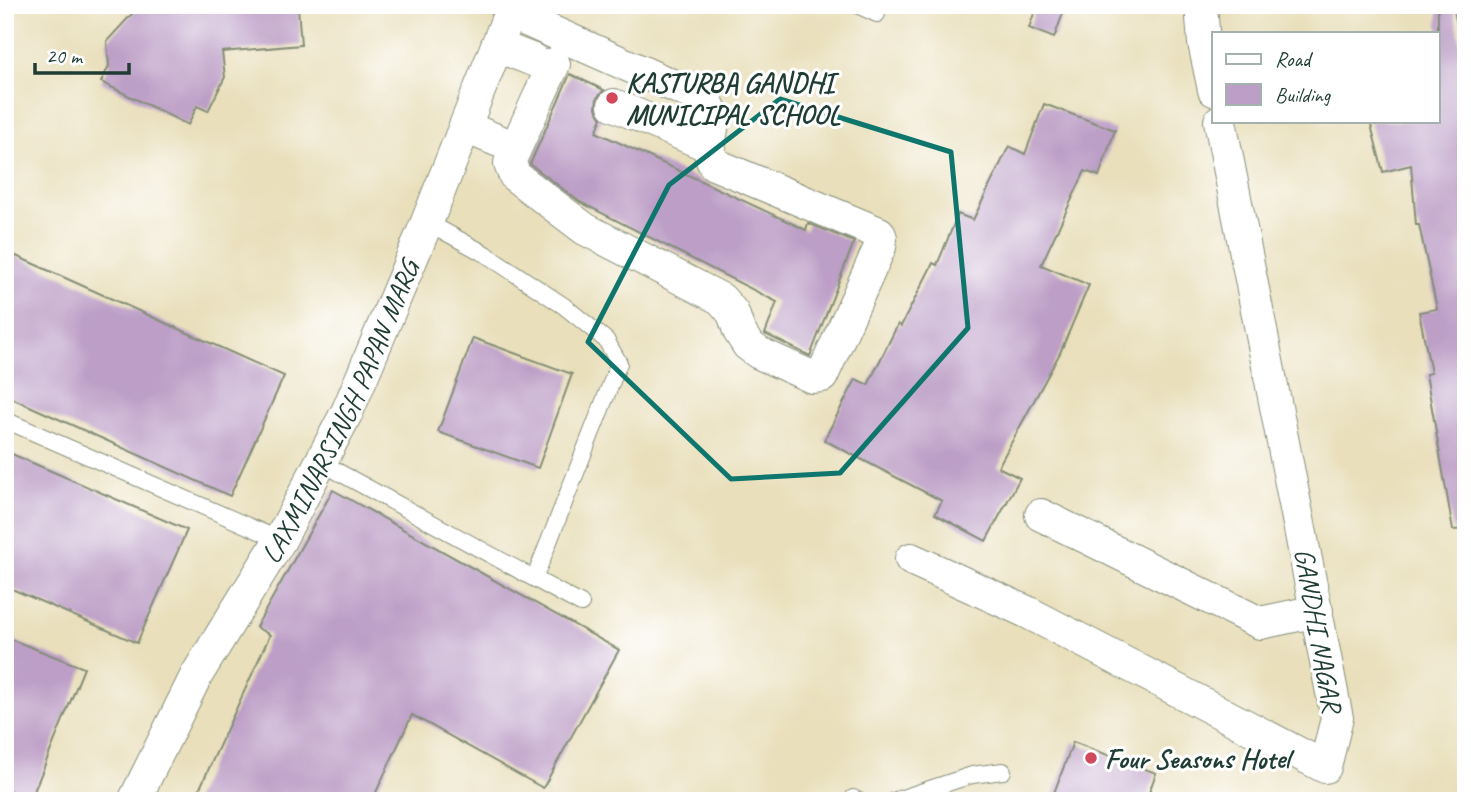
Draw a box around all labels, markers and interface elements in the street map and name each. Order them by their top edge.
scale bar [35,32,130,76]
legend [1212,32,1440,122]
text: 20 m [46,43,84,69]
text: Road [1275,46,1314,72]
place label: KASTURBA GANDHI MUNICIPAL SCHOOL [626,65,841,132]
text: Building [1275,82,1332,108]
marker: KASTURBA GANDHI MUNICIPAL SCHOOL [604,90,620,106]
street label: LAXMINARSINGH PAPAN MARG [253,252,428,570]
street label: GANDHI NAGAR [1287,546,1351,717]
place label: Four Seasons Hotel [1105,741,1295,776]
marker: Four Seasons Hotel [1083,750,1099,766]

